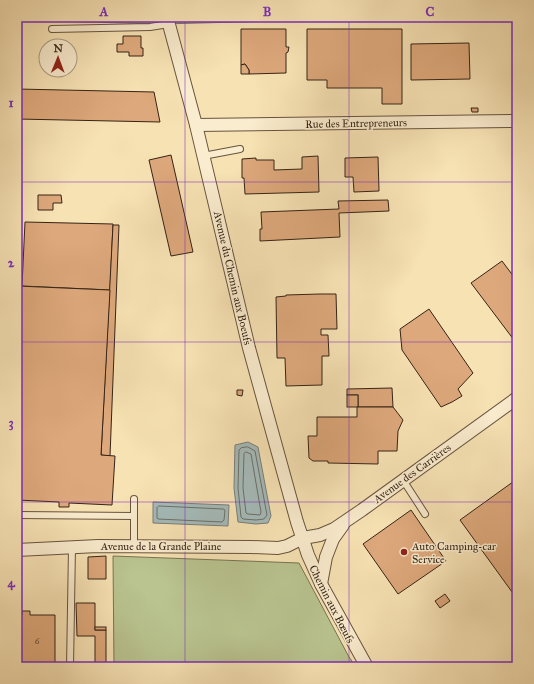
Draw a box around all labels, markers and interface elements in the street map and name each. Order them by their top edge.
text: A [99,4,109,20]
text: B [263,4,272,20]
text: C [426,4,435,20]
north arrow [38,38,78,78]
text: N [53,42,64,55]
text: 1 [8,95,14,111]
street label: Rue des Entrepreneurs [305,116,407,131]
street label: Avenue du Chemin aux Boeufs [211,209,254,346]
text: 2 [8,255,15,271]
text: 3 [8,415,14,431]
street label: Avenue des Carrières [370,441,454,506]
street label: Avenue de la Grande Plaine [100,540,222,553]
place label: Auto Camping-car Service [411,540,497,566]
marker: Auto Camping-car Service [399,547,409,557]
street label: Chemin aux Bœufs [306,563,357,645]
text: 4 [7,575,15,591]
house number: 6 [35,635,40,646]

